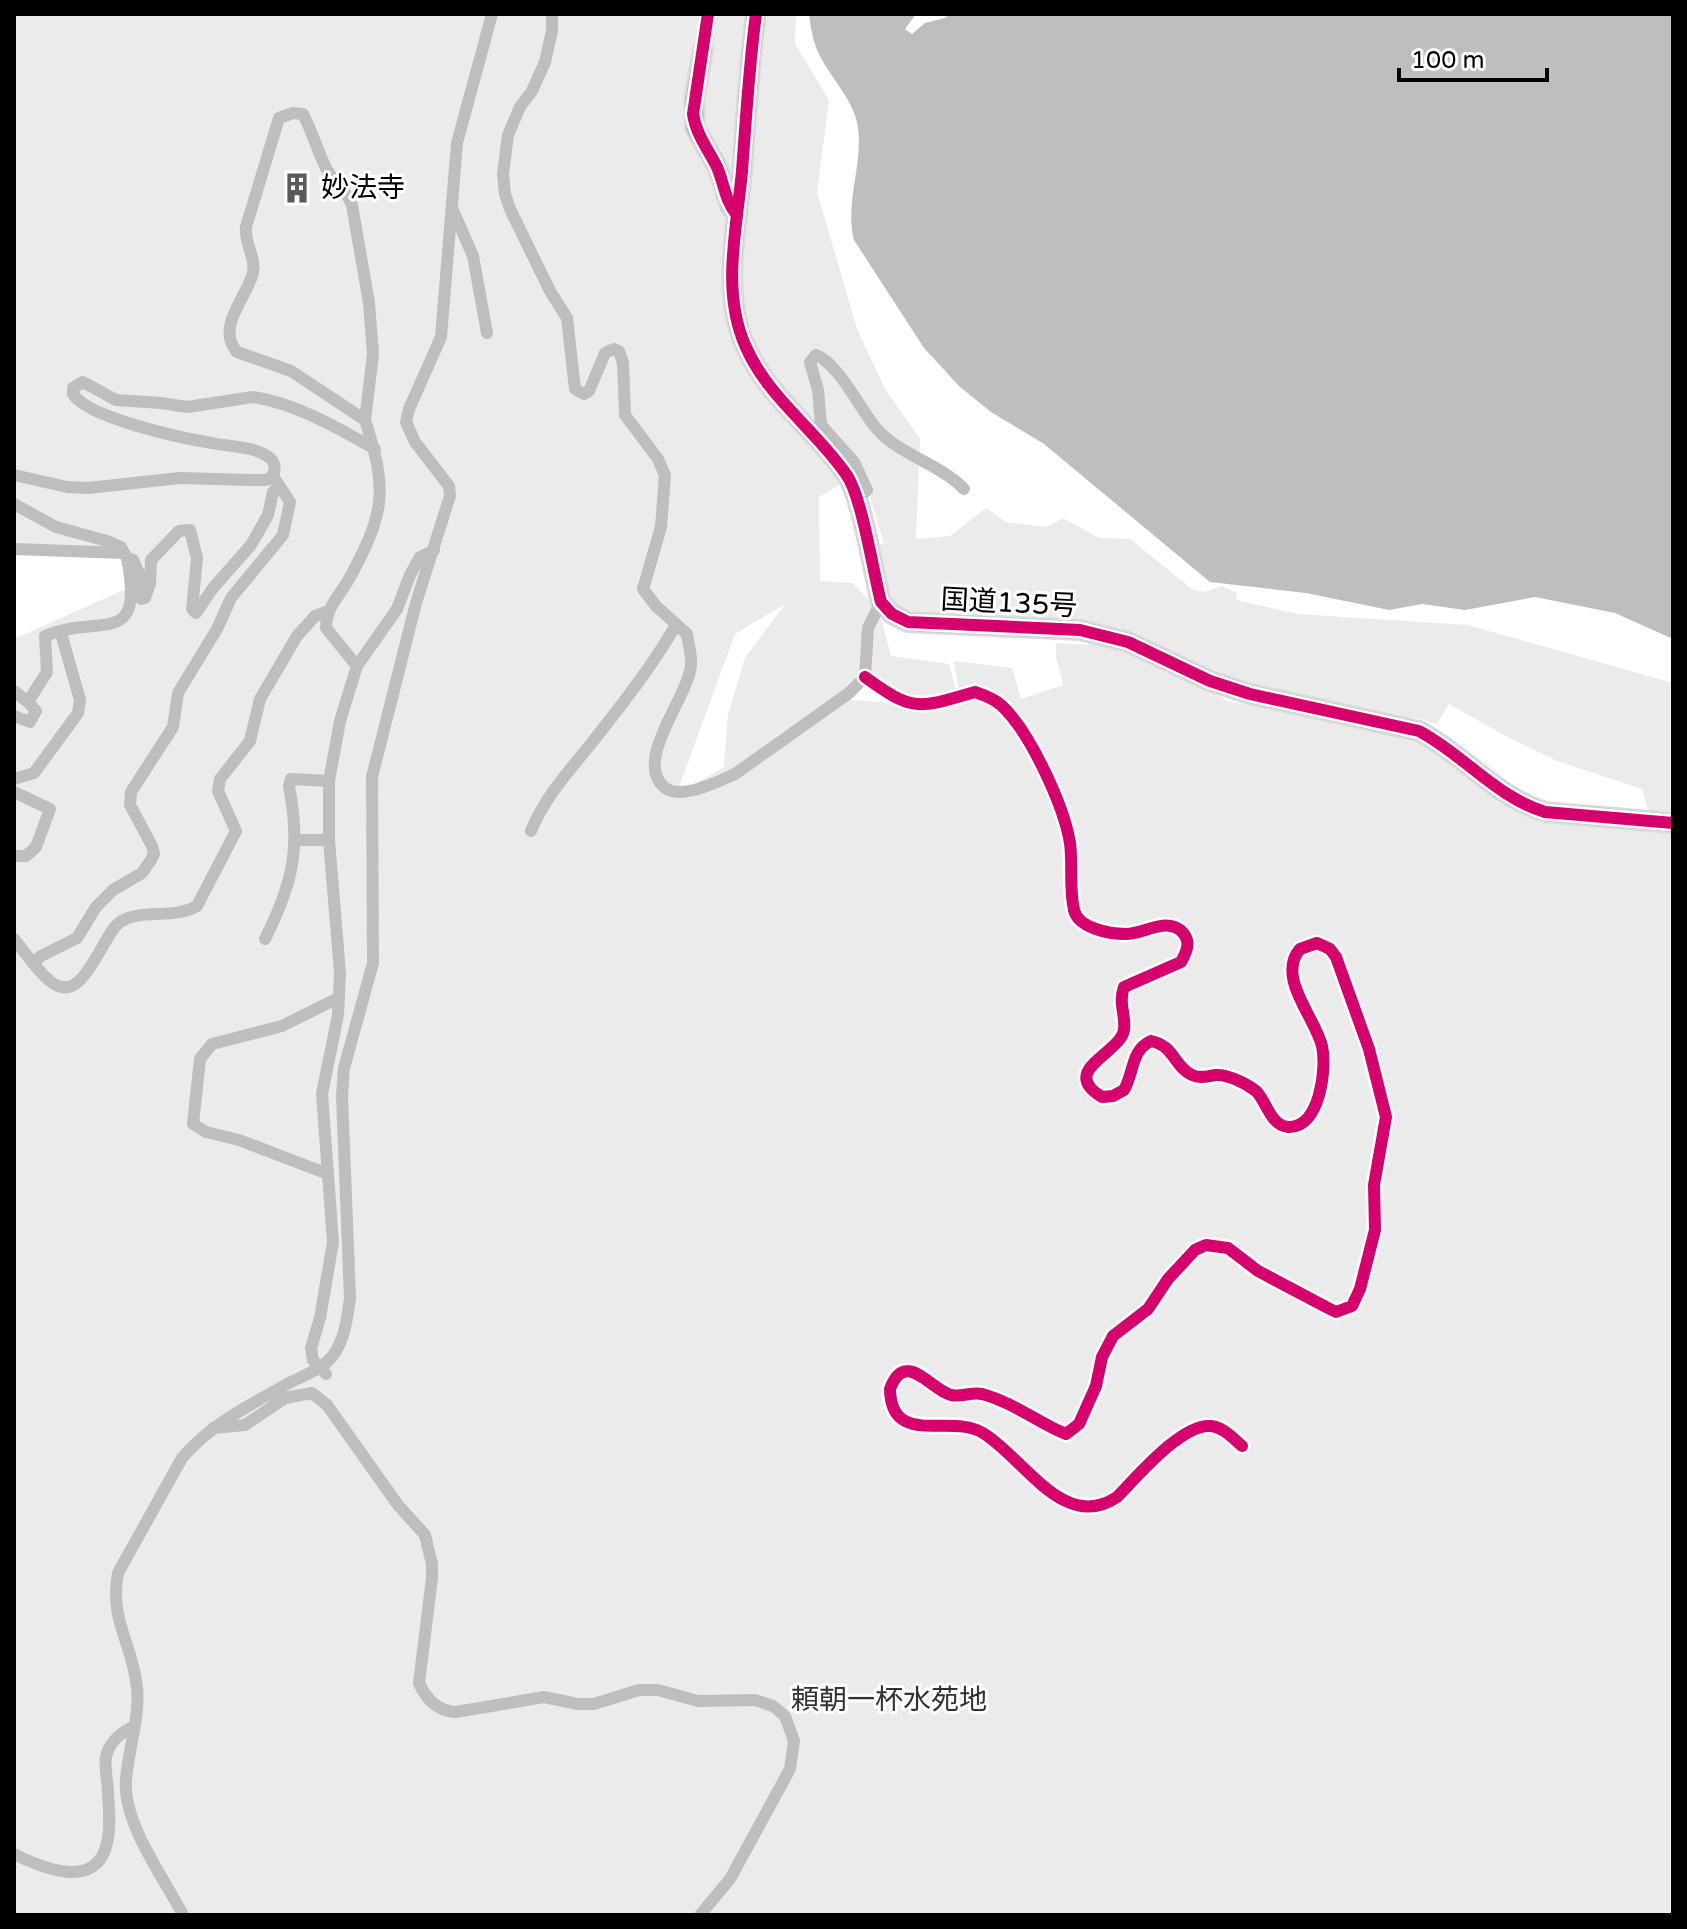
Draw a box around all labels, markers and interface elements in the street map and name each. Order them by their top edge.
scale bar [1399,32,1547,82]
text: 100 m [1411,46,1485,75]
building icon: 妙法寺 [280,171,314,205]
place label: 妙法寺 [321,171,405,205]
street label: 国道135号 [940,582,1078,624]
park label: 頼朝一杯水苑地 [791,1683,987,1717]

